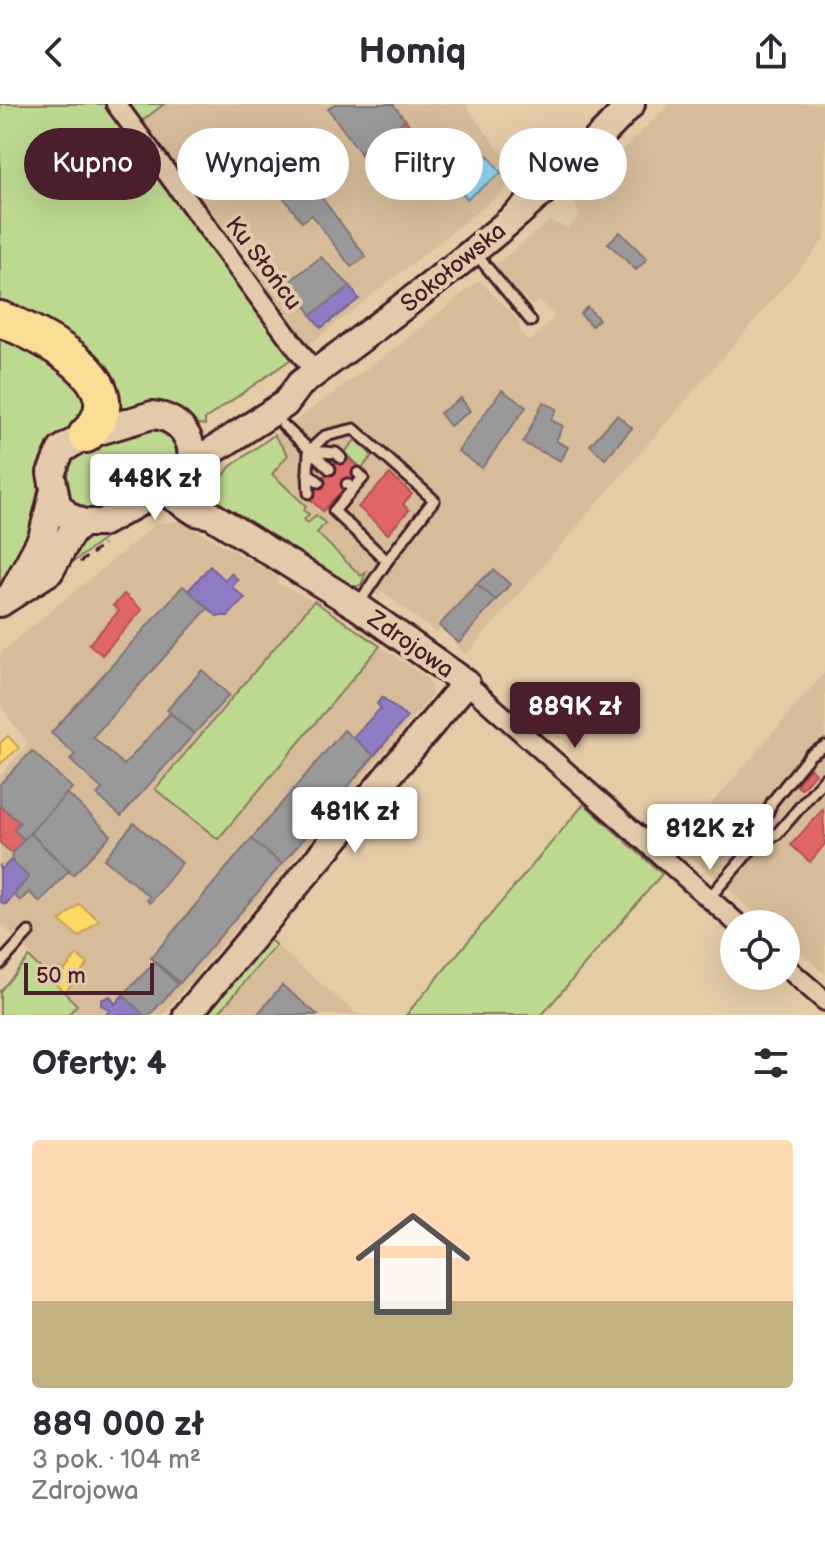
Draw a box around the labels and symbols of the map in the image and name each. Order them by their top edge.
street label: Ku Słońcu [219,211,308,316]
street label: Sokołowska [395,216,512,319]
pin: 448K zł [81,454,229,522]
street label: Zdrojowa [361,604,459,685]
pin: 889K zł [501,682,649,750]
pin: 481K zł [281,787,429,855]
pin: 812K zł [636,804,784,872]
scale bar [24,959,154,995]

